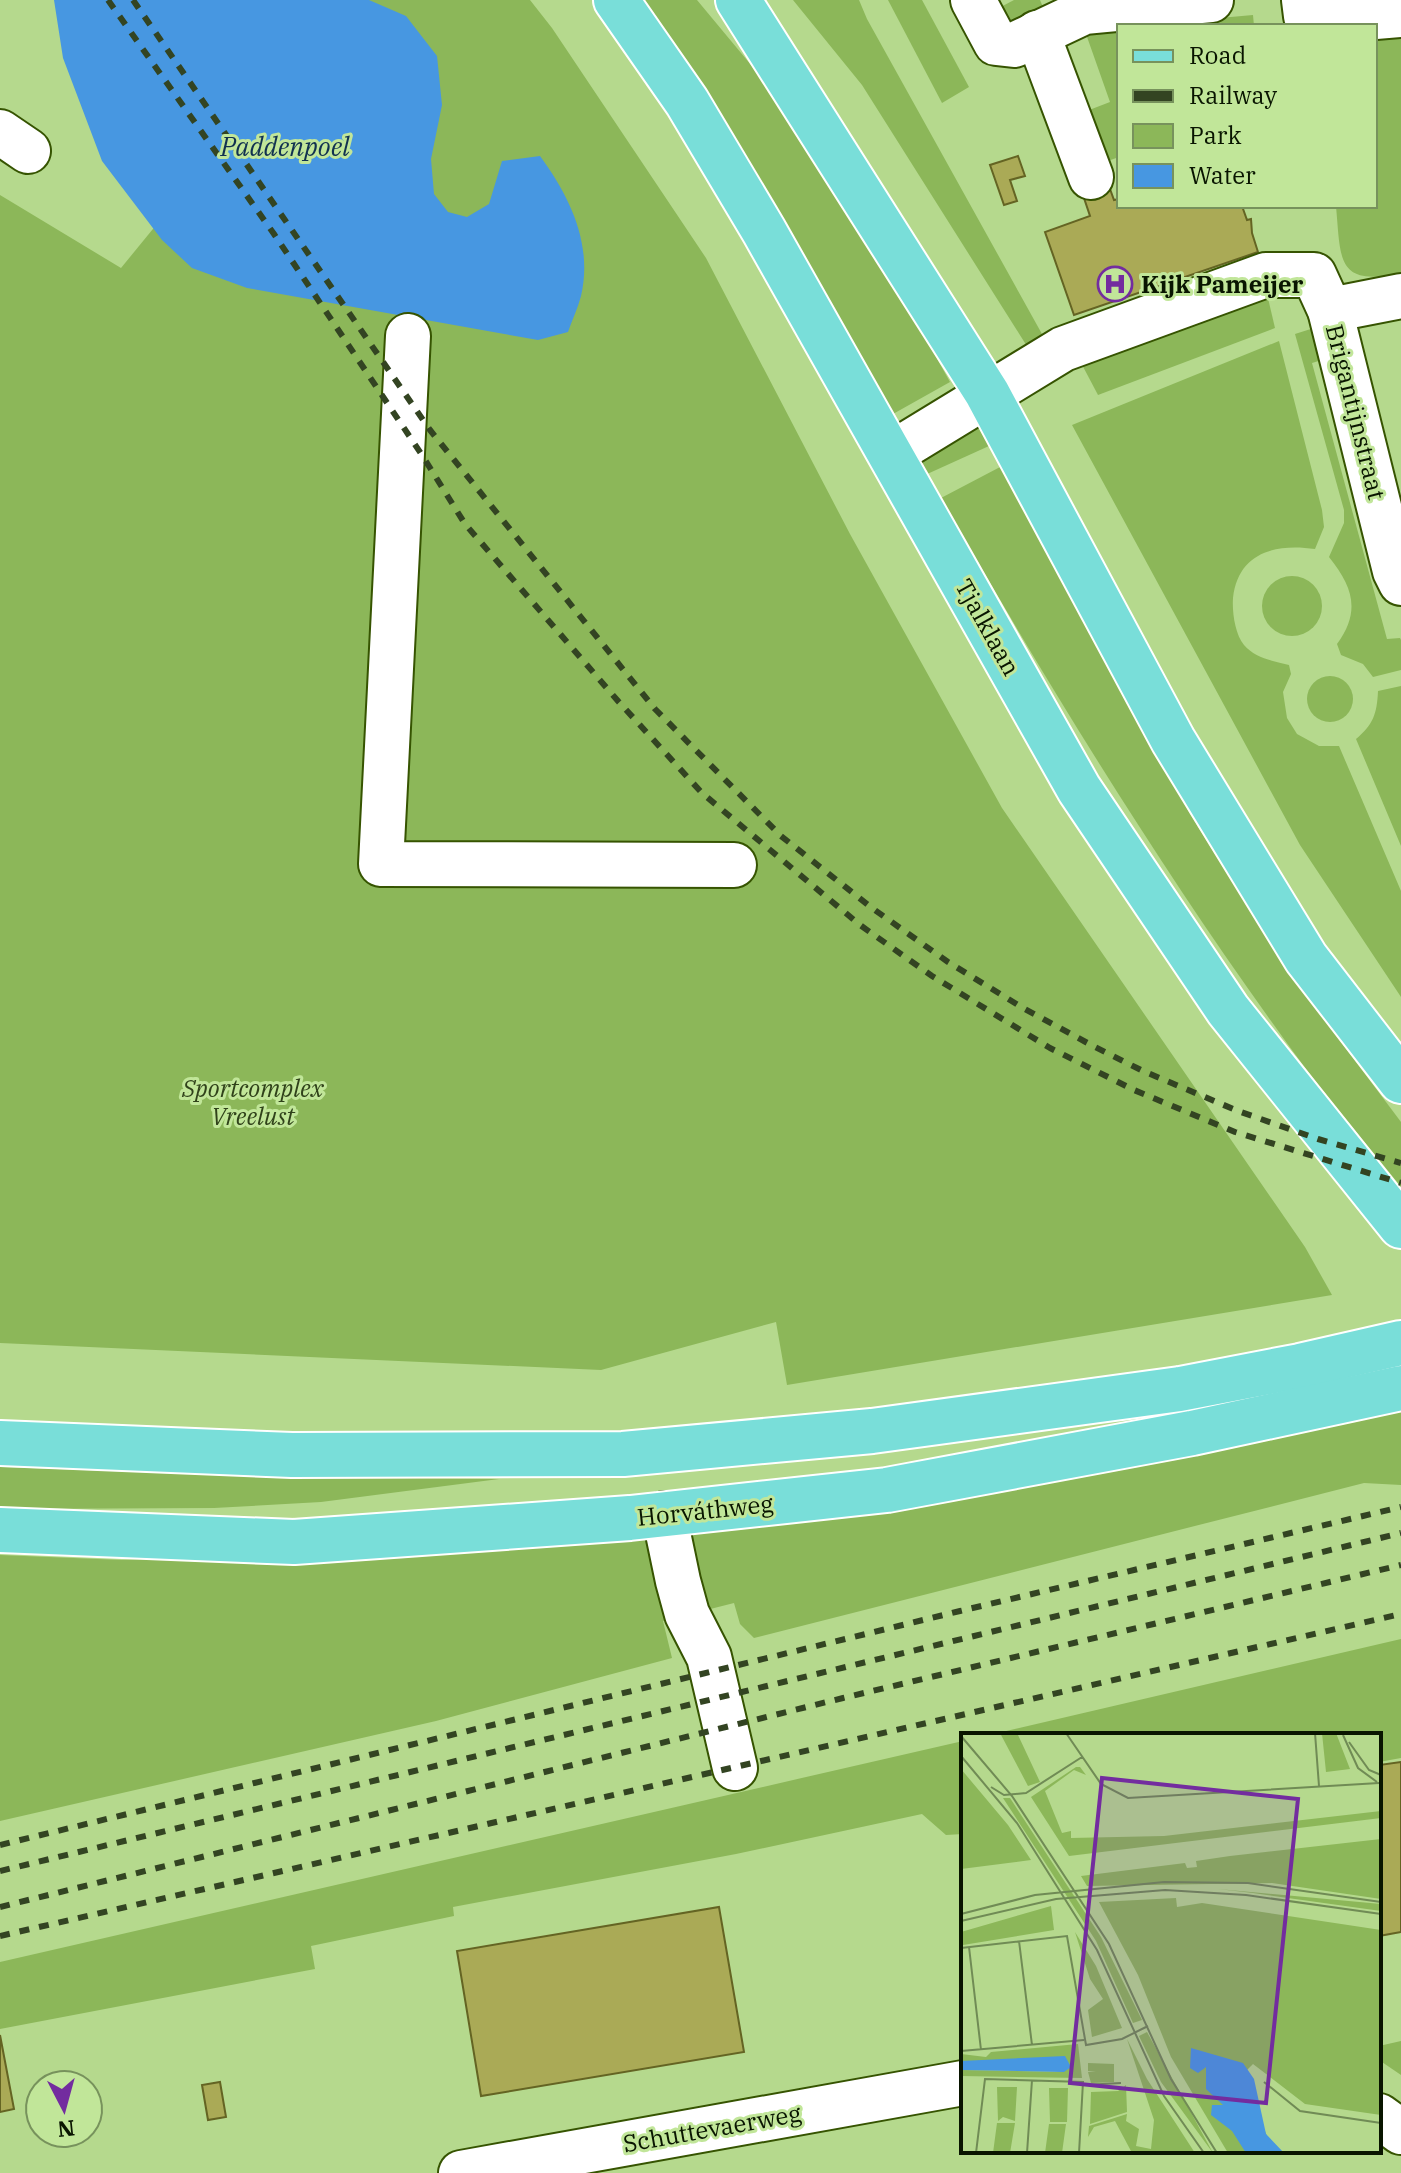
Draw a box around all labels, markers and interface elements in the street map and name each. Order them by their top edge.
legend [1117,24,1377,208]
text: Road [1189,39,1246,71]
text: Railway [1189,79,1277,111]
text: Park [1189,119,1241,151]
water label: Paddenpoel [219,129,350,163]
text: Water [1189,159,1256,191]
hospital icon: Kijk Pameijer [1096,265,1134,303]
place label: Kijk Pameijer [1141,268,1304,300]
street label: Brigantijnstraat [1319,321,1393,503]
street label: Tjalklaan [948,573,1028,681]
park label: Sportcomplex Vreelust [181,1072,324,1132]
street label: Horváthweg [635,1487,775,1533]
inset map [961,1733,1381,2153]
north arrow [24,2069,104,2149]
street label: Schuttevaerweg [621,2097,803,2159]
text: N [56,2114,76,2145]

